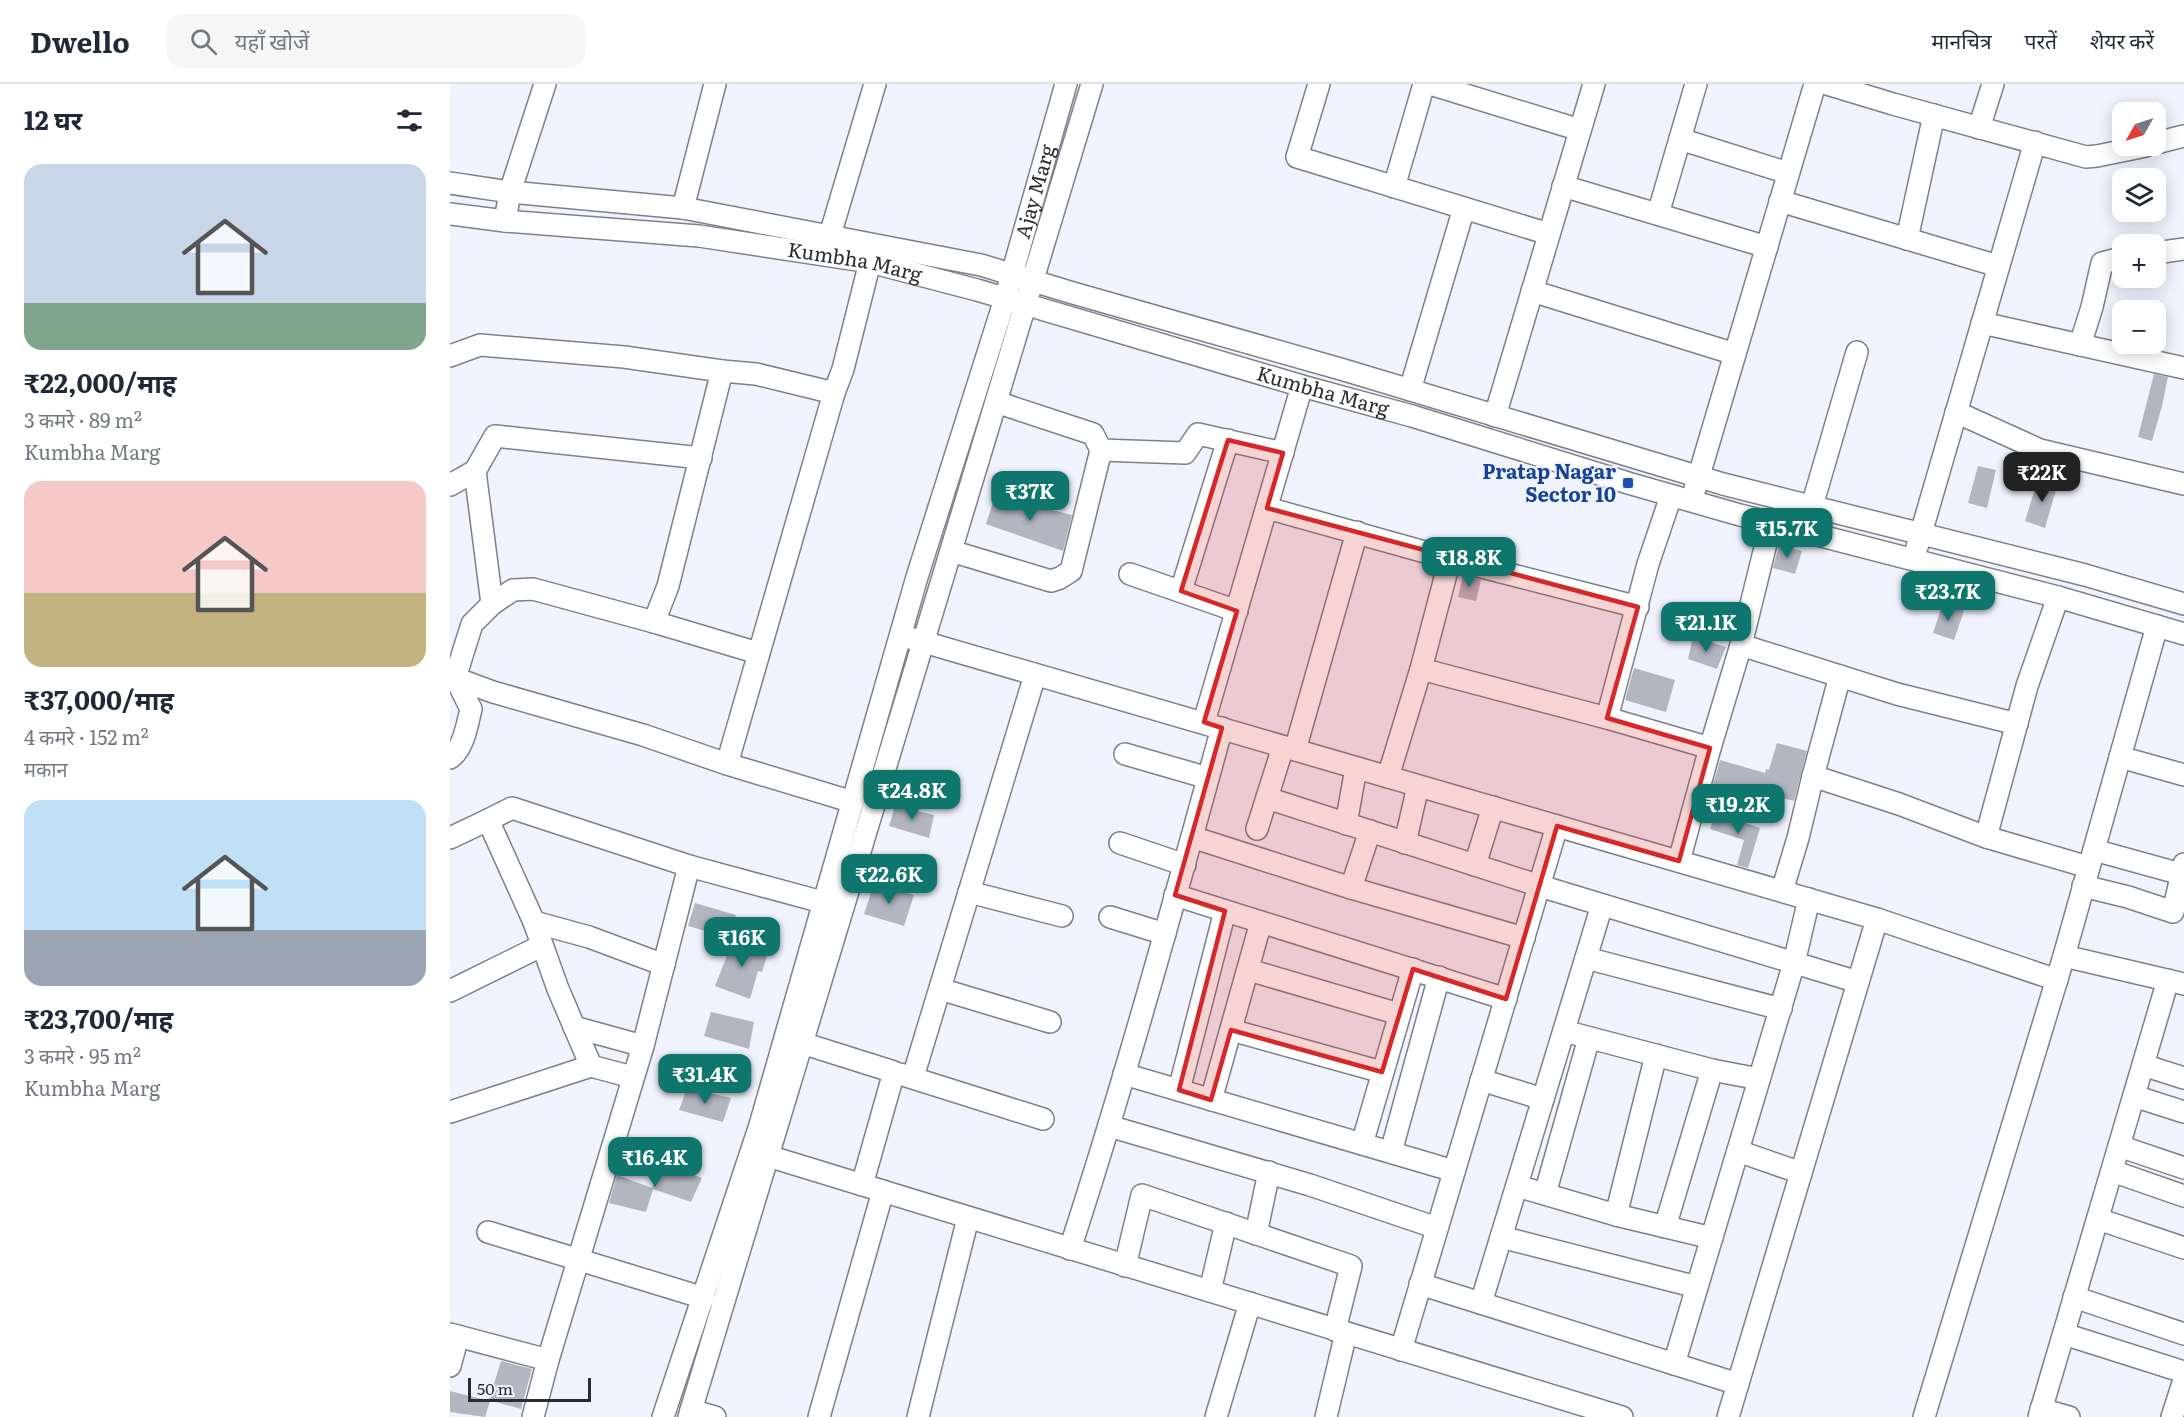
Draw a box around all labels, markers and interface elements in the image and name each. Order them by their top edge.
search box [166,14,586,68]
text: Dwello [30,20,130,62]
text: यहाँ खोजें [235,24,309,57]
text: मानचित्र [1932,24,1992,55]
text: परतें [2025,24,2057,55]
text: शेयर करें [2090,24,2154,55]
icon: search [187,25,220,58]
text: 12 घर [24,99,82,138]
north arrow [2112,102,2166,156]
map controls [2112,102,2166,354]
icon: filters [393,104,426,137]
street label: Ajay Marg [1006,140,1061,242]
button: layers [2112,168,2166,222]
icon: home [171,203,279,311]
street label: Kumbha Marg [786,233,927,288]
button: + [2112,234,2166,288]
button: − [2112,300,2166,354]
street label: Kumbha Marg [1254,356,1394,422]
text: ₹22,000/माह [24,362,177,401]
text: 3 कमरे · 89 m² [24,404,142,434]
text: Kumbha Marg [24,436,160,466]
pin: ₹22K [2006,452,2078,503]
place label: Pratap Nagar Sector 10 [1482,455,1616,508]
text: ₹22K [2017,456,2067,486]
pin: ₹37K [994,471,1066,522]
text: ₹37K [1005,475,1055,505]
marker: Pratap Nagar Sector 10 [1621,476,1635,490]
pin: ₹15.7K [1738,508,1836,559]
text: ₹15.7K [1755,512,1819,542]
icon: home [171,520,279,628]
pin: ₹18.8K [1420,537,1518,588]
text: ₹18.8K [1436,541,1502,571]
pin: ₹23.7K [1899,571,1997,622]
text: ₹23.7K [1915,575,1981,605]
pin: ₹21.1K [1657,602,1755,653]
text: ₹21.1K [1675,606,1737,636]
text: ₹37,000/माह [24,679,174,718]
text: 4 कमरे · 152 m² [24,721,149,751]
text: मकान [24,753,68,783]
pin: ₹24.8K [863,770,961,821]
text: ₹24.8K [877,774,947,804]
pin: ₹19.2K [1689,784,1787,835]
text: ₹19.2K [1706,788,1770,818]
icon: home [171,839,279,947]
pin: ₹22.6K [840,854,938,905]
text: ₹22.6K [855,858,923,888]
pin: ₹16K [706,917,778,968]
text: ₹16K [718,921,766,951]
text: ₹23,700/माह [24,998,173,1037]
text: 3 कमरे · 95 m² [24,1040,141,1070]
pin: ₹31.4K [656,1054,754,1105]
text: ₹31.4K [672,1058,738,1088]
text: Kumbha Marg [24,1072,160,1102]
pin: ₹16.4K [606,1137,704,1188]
text: ₹16.4K [622,1141,688,1171]
scale bar [468,1375,591,1402]
text: 50 m [477,1376,513,1400]

